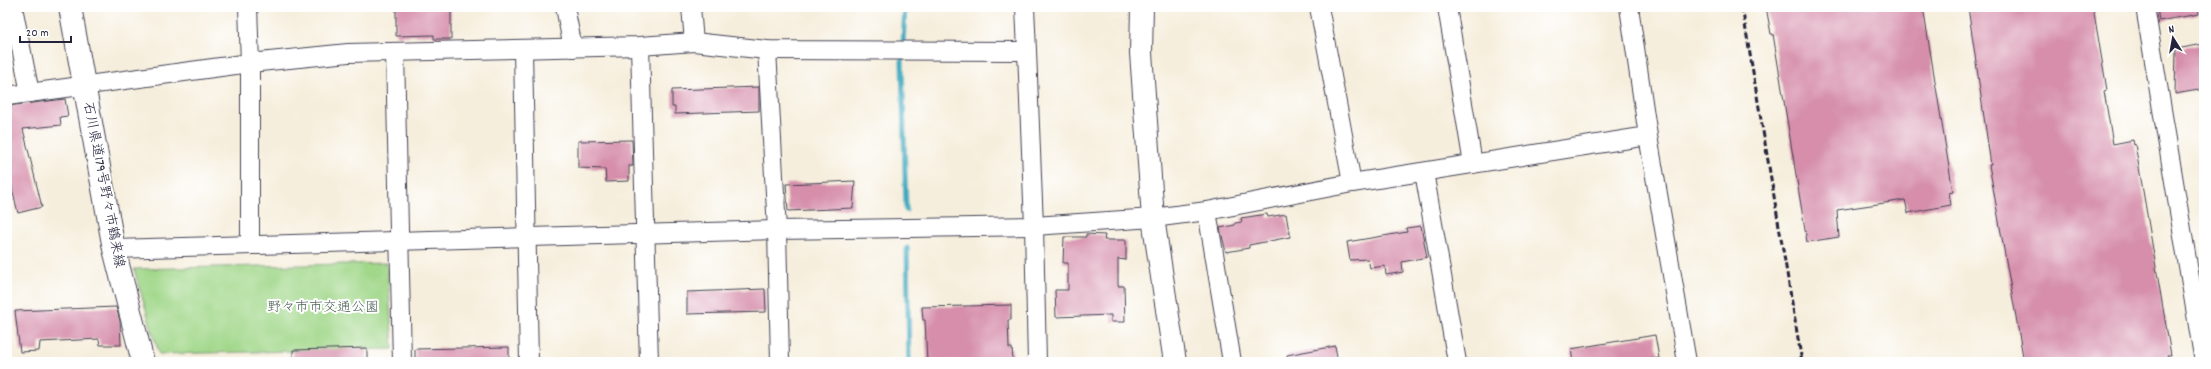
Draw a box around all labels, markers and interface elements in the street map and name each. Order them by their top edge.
scale bar [20,18,71,44]
north arrow [2153,18,2193,58]
text: N [2167,22,2176,39]
text: 20 m [26,25,49,42]
street label: 石川県道179号野々市鶴来線 [77,100,129,270]
park label: 野々市市交通公園 [267,298,379,318]

